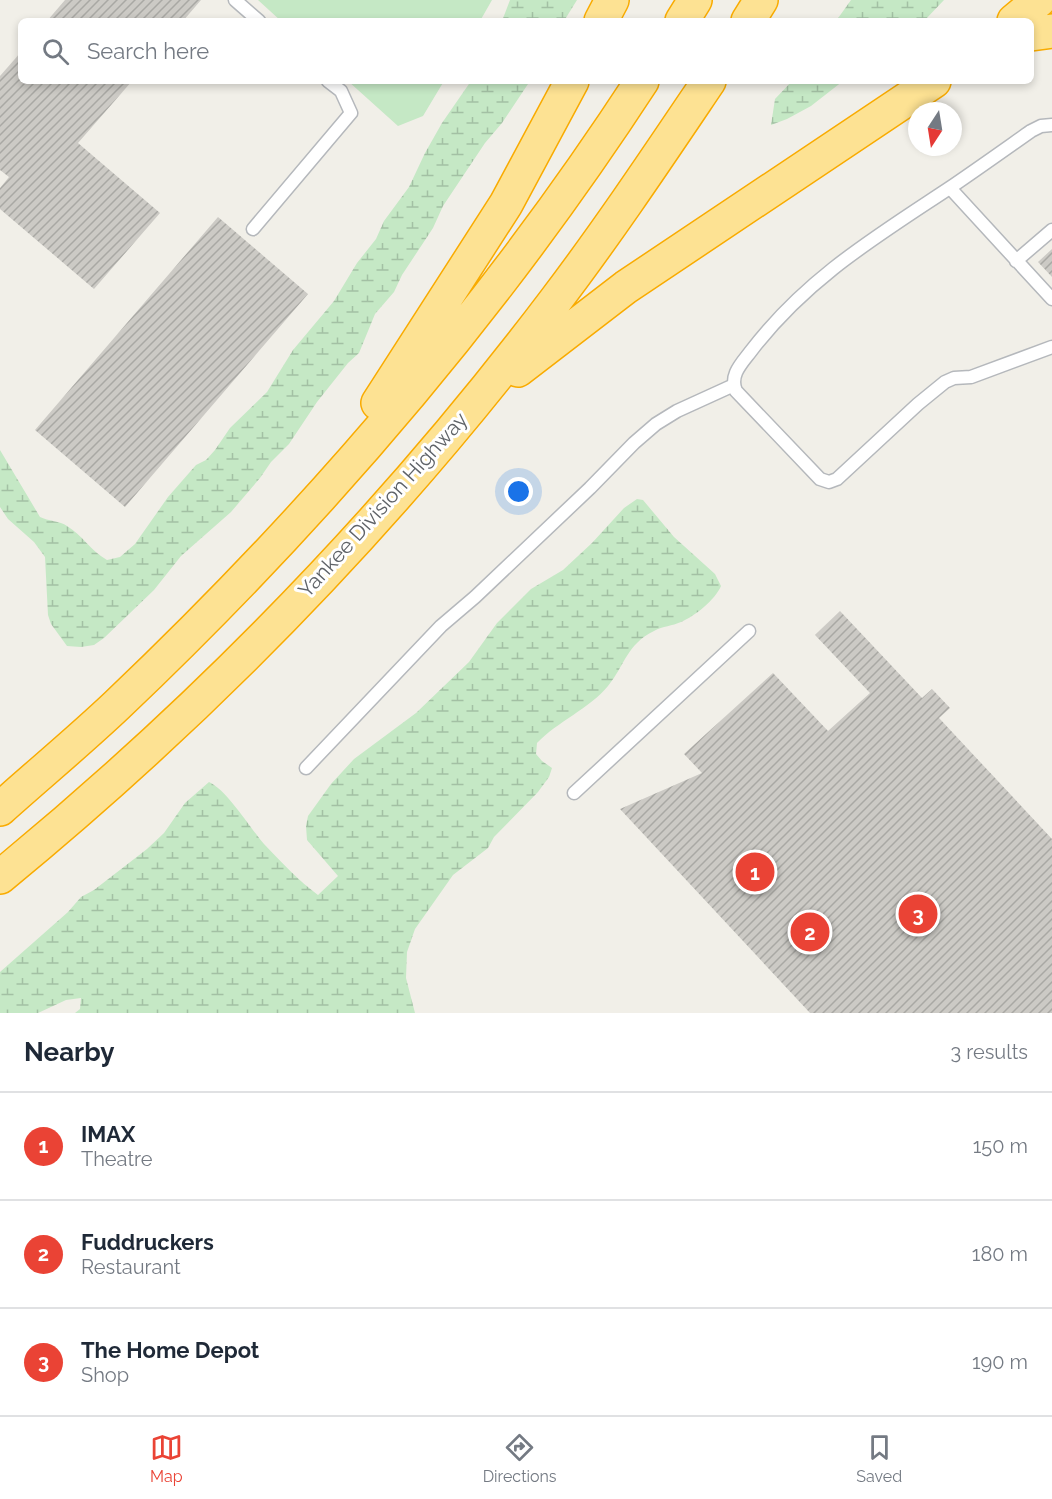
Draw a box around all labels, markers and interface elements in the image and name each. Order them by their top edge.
search box [18,18,1034,84]
icon: search [39,35,72,68]
text: Search here [87,38,209,64]
north arrow [908,102,962,156]
street label: Yankee Division Highway [293,407,472,602]
your location [504,477,533,506]
pin: 1 [736,850,774,894]
pin: 3 [898,892,938,936]
pin: 2 [790,910,830,954]
text: Nearby [24,1037,114,1067]
text: 3 results [950,1040,1028,1064]
text: IMAX [81,1121,135,1147]
text: 1 [39,1134,48,1158]
text: 150 m [973,1134,1028,1158]
text: Theatre [81,1147,153,1171]
text: Fuddruckers [81,1229,214,1255]
text: 2 [38,1242,49,1266]
text: 180 m [972,1242,1028,1266]
text: Restaurant [81,1255,181,1279]
text: The Home Depot [81,1337,259,1363]
text: 3 [38,1350,49,1374]
text: 190 m [972,1350,1028,1374]
text: Shop [81,1363,129,1387]
tab: Map [150,1431,183,1486]
tab: Directions [483,1431,557,1486]
tab: Saved [856,1431,902,1486]

